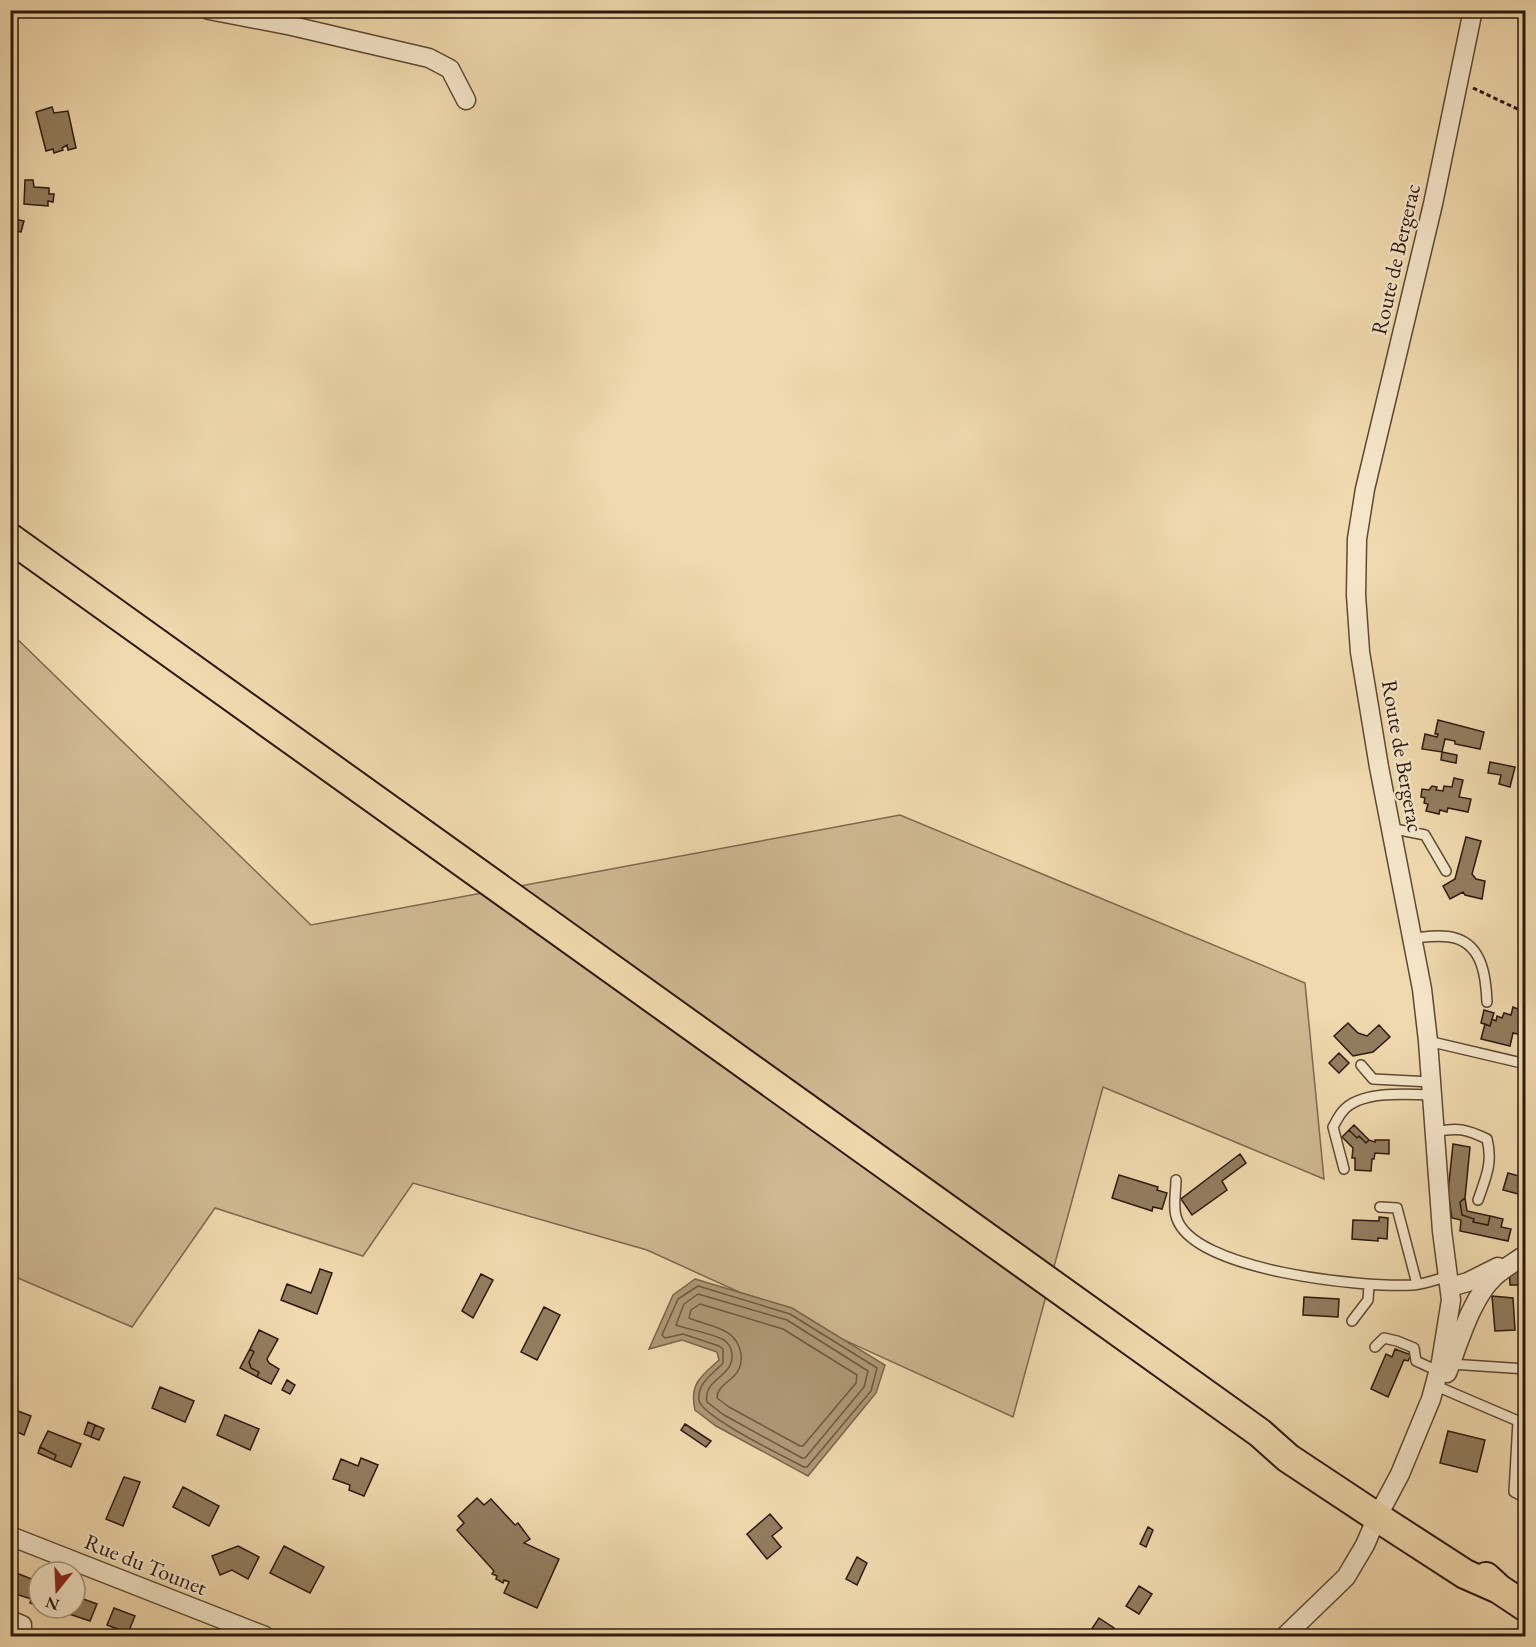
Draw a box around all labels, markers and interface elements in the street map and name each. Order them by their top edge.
street label: Route de Bergerac [1364,181,1427,338]
street label: Route de Bergerac [1375,678,1430,835]
street label: Rue du Tounet [80,1527,211,1602]
north arrow [27,1560,87,1620]
text: N [43,1592,62,1616]

